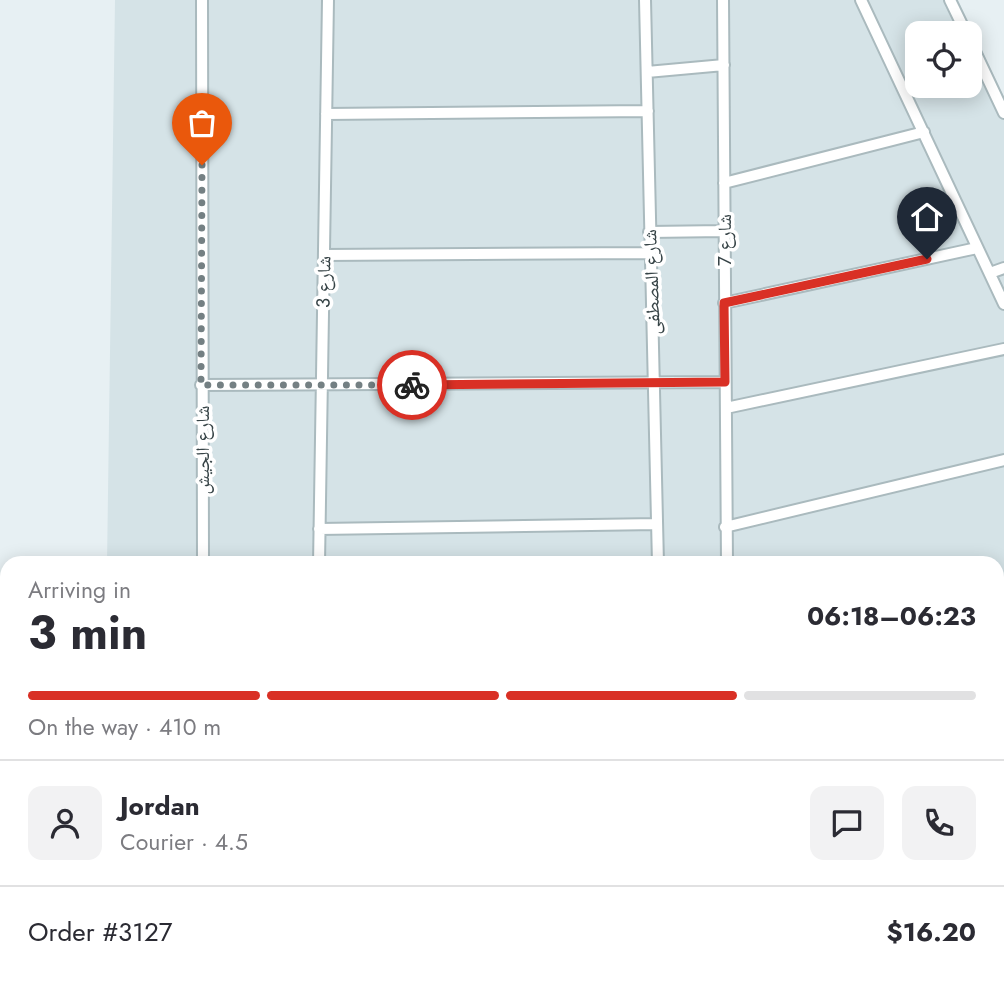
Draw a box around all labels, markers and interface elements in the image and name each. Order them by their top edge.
map controls [905,21,982,98]
button: locate [905,21,982,98]
pin [172,93,232,165]
icon: bag [183,104,221,142]
pin [897,187,957,259]
icon: home [908,198,946,236]
street label: شارع 7 [711,214,738,266]
street label: شارع المصطفى [636,229,667,335]
street label: شارع 3 [310,256,337,308]
courier [377,350,447,420]
icon: bike [393,366,431,404]
street label: شارع الجيش [189,405,216,495]
text: Arriving in [28,573,131,607]
text: 06:18–06:23 [807,597,976,635]
text: 3 min [28,600,147,666]
text: On the way · 410 m [28,710,221,744]
button: person [28,786,102,860]
button: chat [810,786,884,860]
button: phone [902,786,976,860]
text: Jordan [120,787,200,825]
text: Courier · 4.5 [120,825,248,859]
text: Order #3127 [28,913,172,951]
text: $16.20 [887,913,976,951]

